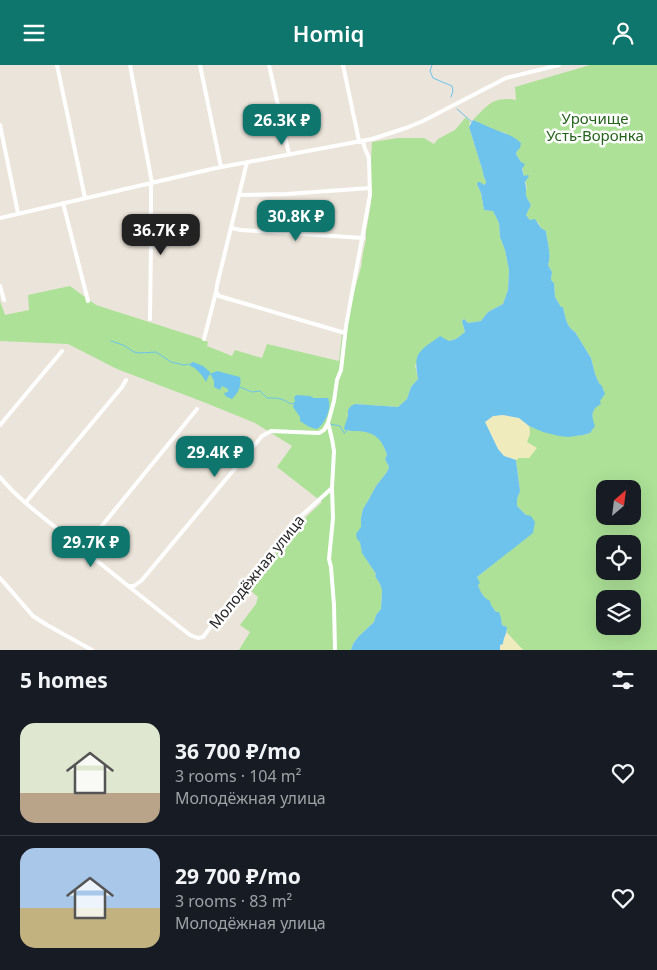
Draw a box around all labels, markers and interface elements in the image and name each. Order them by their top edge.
text: Homiq [293,18,364,48]
icon: menu [20,19,48,47]
icon: person [609,19,637,47]
pin: 26.3K ₽ [236,103,328,146]
park label: Урочище Усть-Воронка [546,108,644,145]
text: 26.3K ₽ [254,109,310,131]
pin: 30.8K ₽ [250,199,342,242]
text: 30.8K ₽ [268,205,324,227]
pin: 36.7K ₽ [115,213,207,256]
text: 36.7K ₽ [133,219,189,241]
pin: 29.4K ₽ [169,435,261,478]
text: 29.4K ₽ [187,441,243,463]
north arrow [596,480,641,525]
map controls [596,480,641,635]
street label: Молодёжная улица [204,510,308,633]
pin: 29.7K ₽ [45,525,137,568]
text: 29.7K ₽ [63,531,119,553]
button: locate [596,535,641,580]
button: layers [596,590,641,635]
text: 5 homes [20,666,108,694]
icon: filters [609,666,637,694]
text: 36 700 ₽/mo [175,737,301,765]
icon: home [60,743,120,803]
icon: heart [609,759,637,787]
text: 3 rooms · 104 m² [175,765,301,787]
text: Молодёжная улица [175,787,326,809]
text: 29 700 ₽/mo [175,862,301,890]
icon: home [60,868,120,928]
icon: heart [609,884,637,912]
text: 3 rooms · 83 m² [175,890,292,912]
text: Молодёжная улица [175,912,326,934]

